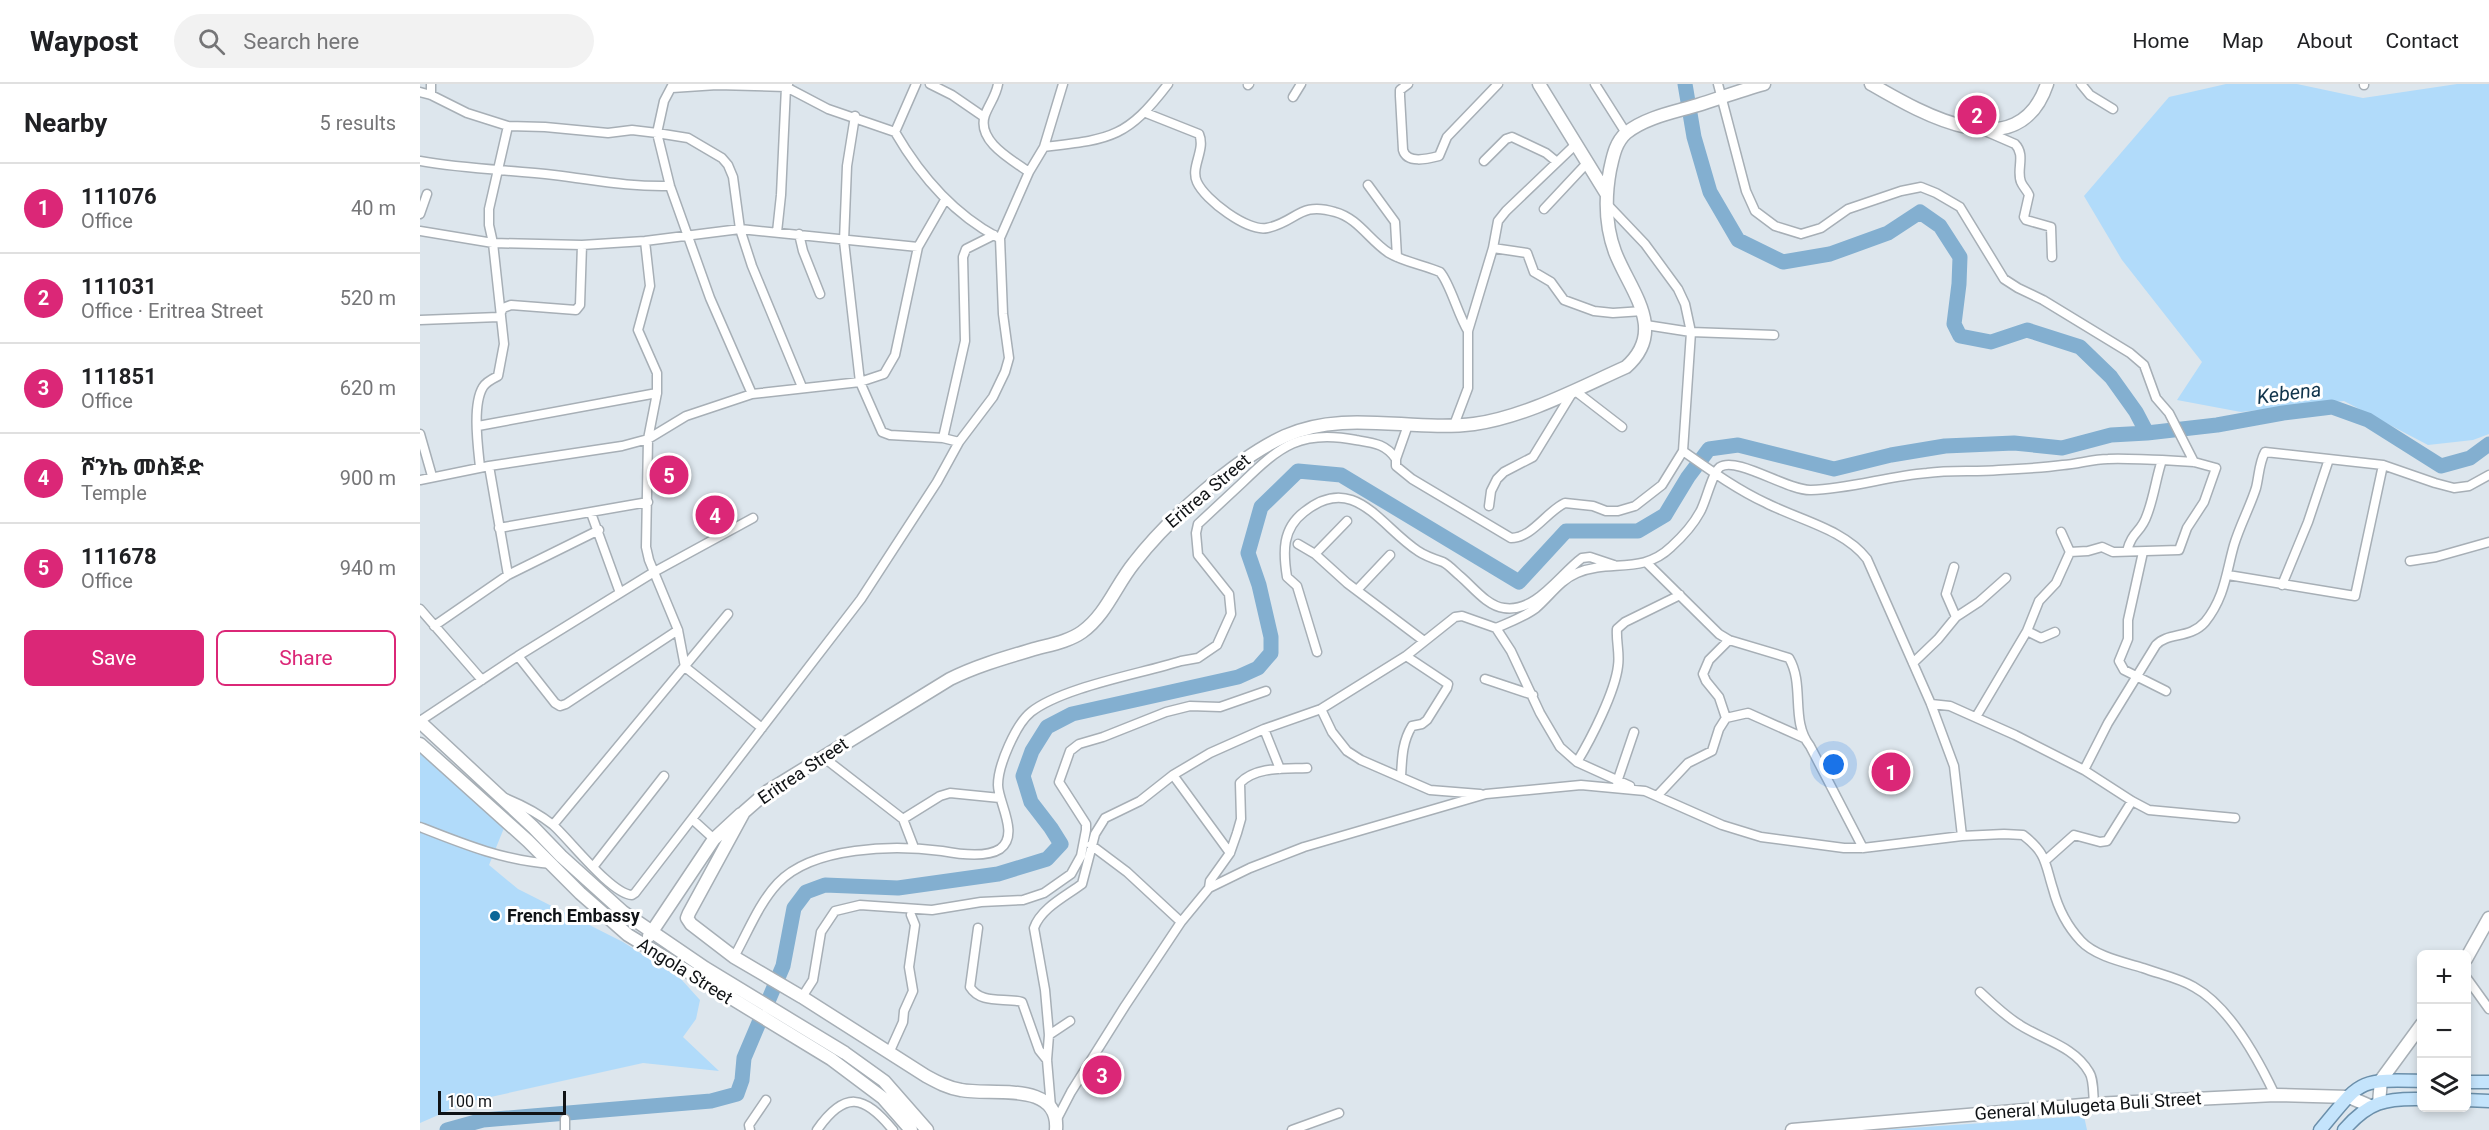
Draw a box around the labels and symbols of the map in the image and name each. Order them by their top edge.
pin: 2 [1958,93,1996,138]
water label: Kebena [2255,377,2323,409]
street label: Eritrea Street [1161,449,1254,532]
pin: 5 [650,452,688,498]
pin: 4 [696,492,734,538]
street label: Eritrea Street [754,733,852,808]
your location [1819,750,1848,779]
pin: 1 [1872,750,1910,794]
place label: French Embassy [507,905,641,926]
marker: French Embassy [488,909,502,923]
street label: Angola Street [634,933,737,1008]
pin: 3 [1082,1052,1122,1098]
street label: General Mulugeta Buli Street [1974,1087,2202,1124]
scale bar [438,1088,566,1116]

